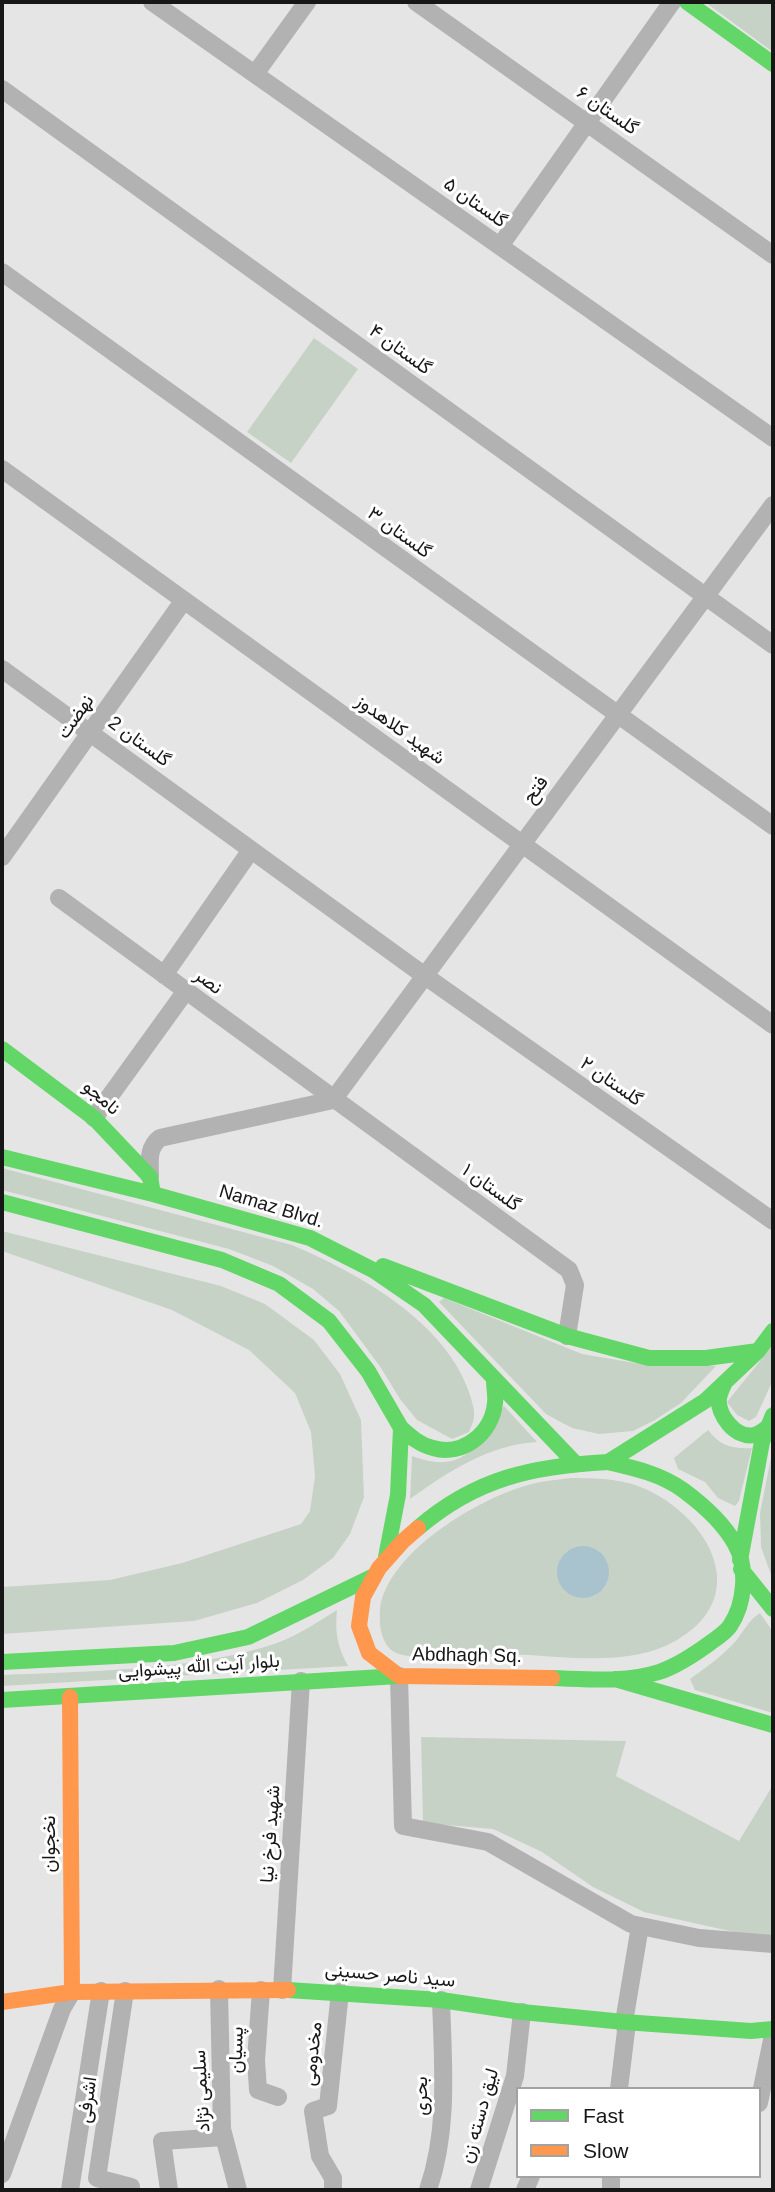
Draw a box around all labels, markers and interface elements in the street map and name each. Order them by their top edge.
street label: گلستان ۶ [572,82,642,140]
street label: گلستان ۵ [439,173,511,233]
street label: گلستان ۴ [364,320,436,380]
street label: گلستان ۳ [363,502,435,564]
street label: نهضت [53,690,99,744]
street label: شهید کلاهدوز [351,690,449,770]
street label: گلستان 2 [103,712,175,772]
street label: فتح [518,772,554,808]
street label: نصر [190,964,226,1000]
street label: گلستان ۲ [575,1052,647,1112]
street label: نامجو [78,1076,124,1120]
street label: گلستان ۱ [457,1159,525,1217]
street label: Namaz Blvd. [216,1180,326,1234]
street label: Abdhagh Sq. [412,1644,522,1668]
street label: بلوار آیت الله پیشوایی [117,1650,281,1684]
street label: شهید فرخ نیا [256,1784,286,1884]
street label: نخجوان [39,1815,61,1873]
street label: سید ناصر حسینی [324,1959,456,1993]
street label: مخدومی [298,2021,328,2087]
street label: پسیان [225,2026,249,2074]
street label: سلیمی نژاد [188,2049,216,2133]
street label: لیق دسته زن [456,2066,504,2166]
street label: اشرفی [73,2075,103,2125]
street label: بحری [411,2076,433,2116]
legend [516,2087,761,2178]
text: Fast [583,2104,624,2127]
text: Slow [583,2139,629,2162]

